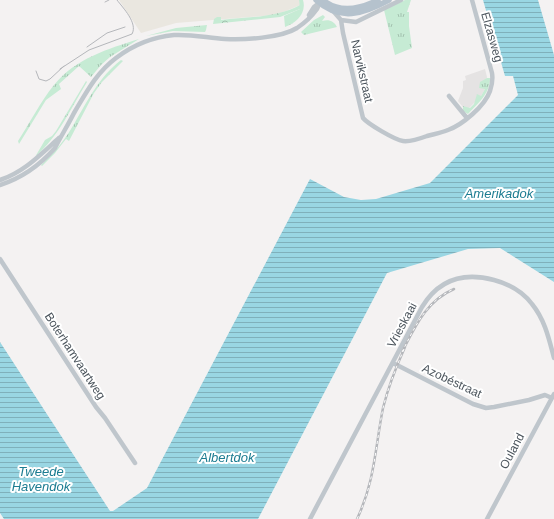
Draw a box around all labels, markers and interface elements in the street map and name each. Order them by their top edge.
street label: Elzasweg [478,10,506,64]
street label: Narvikstraat [348,38,376,104]
water label: Amerikadok [464,186,535,201]
street label: Vrieskaai [384,300,420,350]
street label: Boterhamvaartweg [42,310,108,402]
street label: Azobéstraat [420,361,485,401]
street label: Ouland [497,431,527,471]
water label: Albertdok [199,450,256,465]
water label: Tweede Havendok [12,464,72,494]

